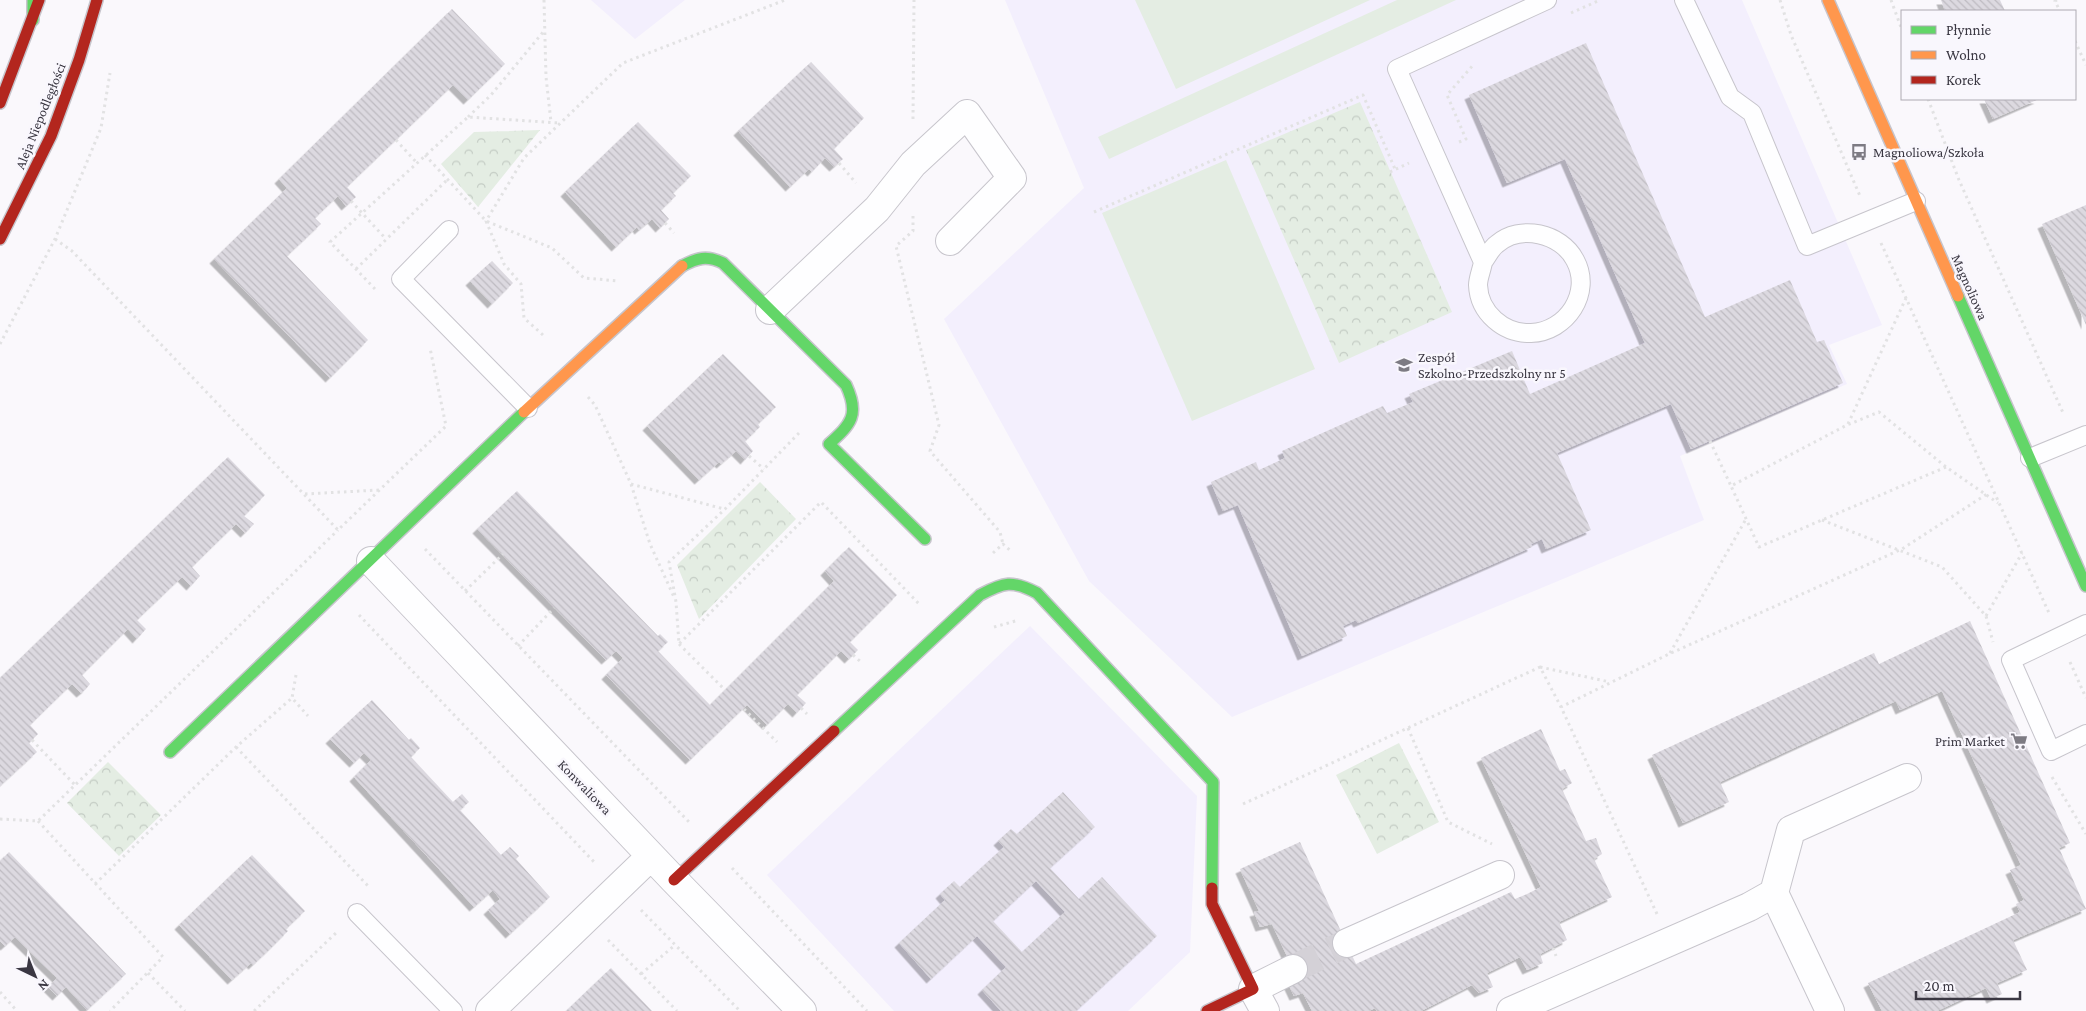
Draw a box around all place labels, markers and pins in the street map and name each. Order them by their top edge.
bus stop icon: Magnoliowa/Szkoła [1849,142,1869,162]
place label: Magnoliowa/Szkoła [1873,144,1985,160]
place label: Zespół Szkolno-Przedszkolny nr 5 [1418,349,1566,381]
school or university icon: Zespół Szkolno-Przedszkolny nr 5 [1394,355,1414,375]
supermarket icon: Prim Market [2009,731,2029,751]
place label: Prim Market [1935,733,2005,749]

